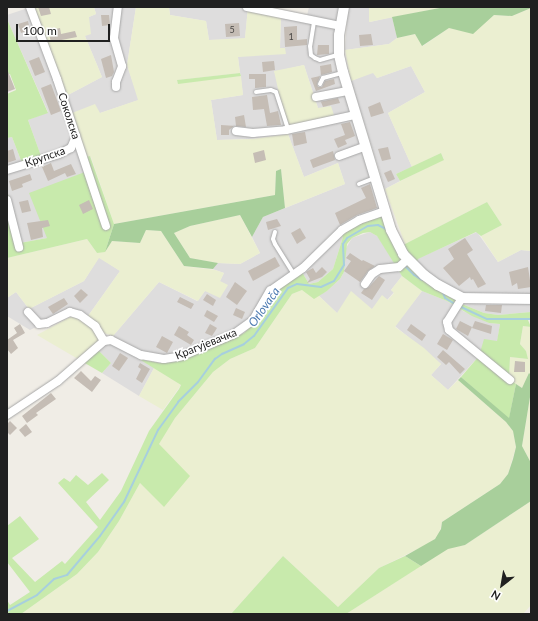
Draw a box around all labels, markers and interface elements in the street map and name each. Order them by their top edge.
scale bar [18,16,112,42]
text: 100 m [23,23,57,38]
house number: 5 [229,25,235,35]
house number: 1 [288,32,294,42]
street label: Соколска [55,91,83,141]
street label: Крупска [23,144,67,170]
water label: Orlovača [245,284,283,330]
street label: Крагујевачка [173,326,239,362]
north arrow [482,565,522,605]
text: N [489,588,503,603]

